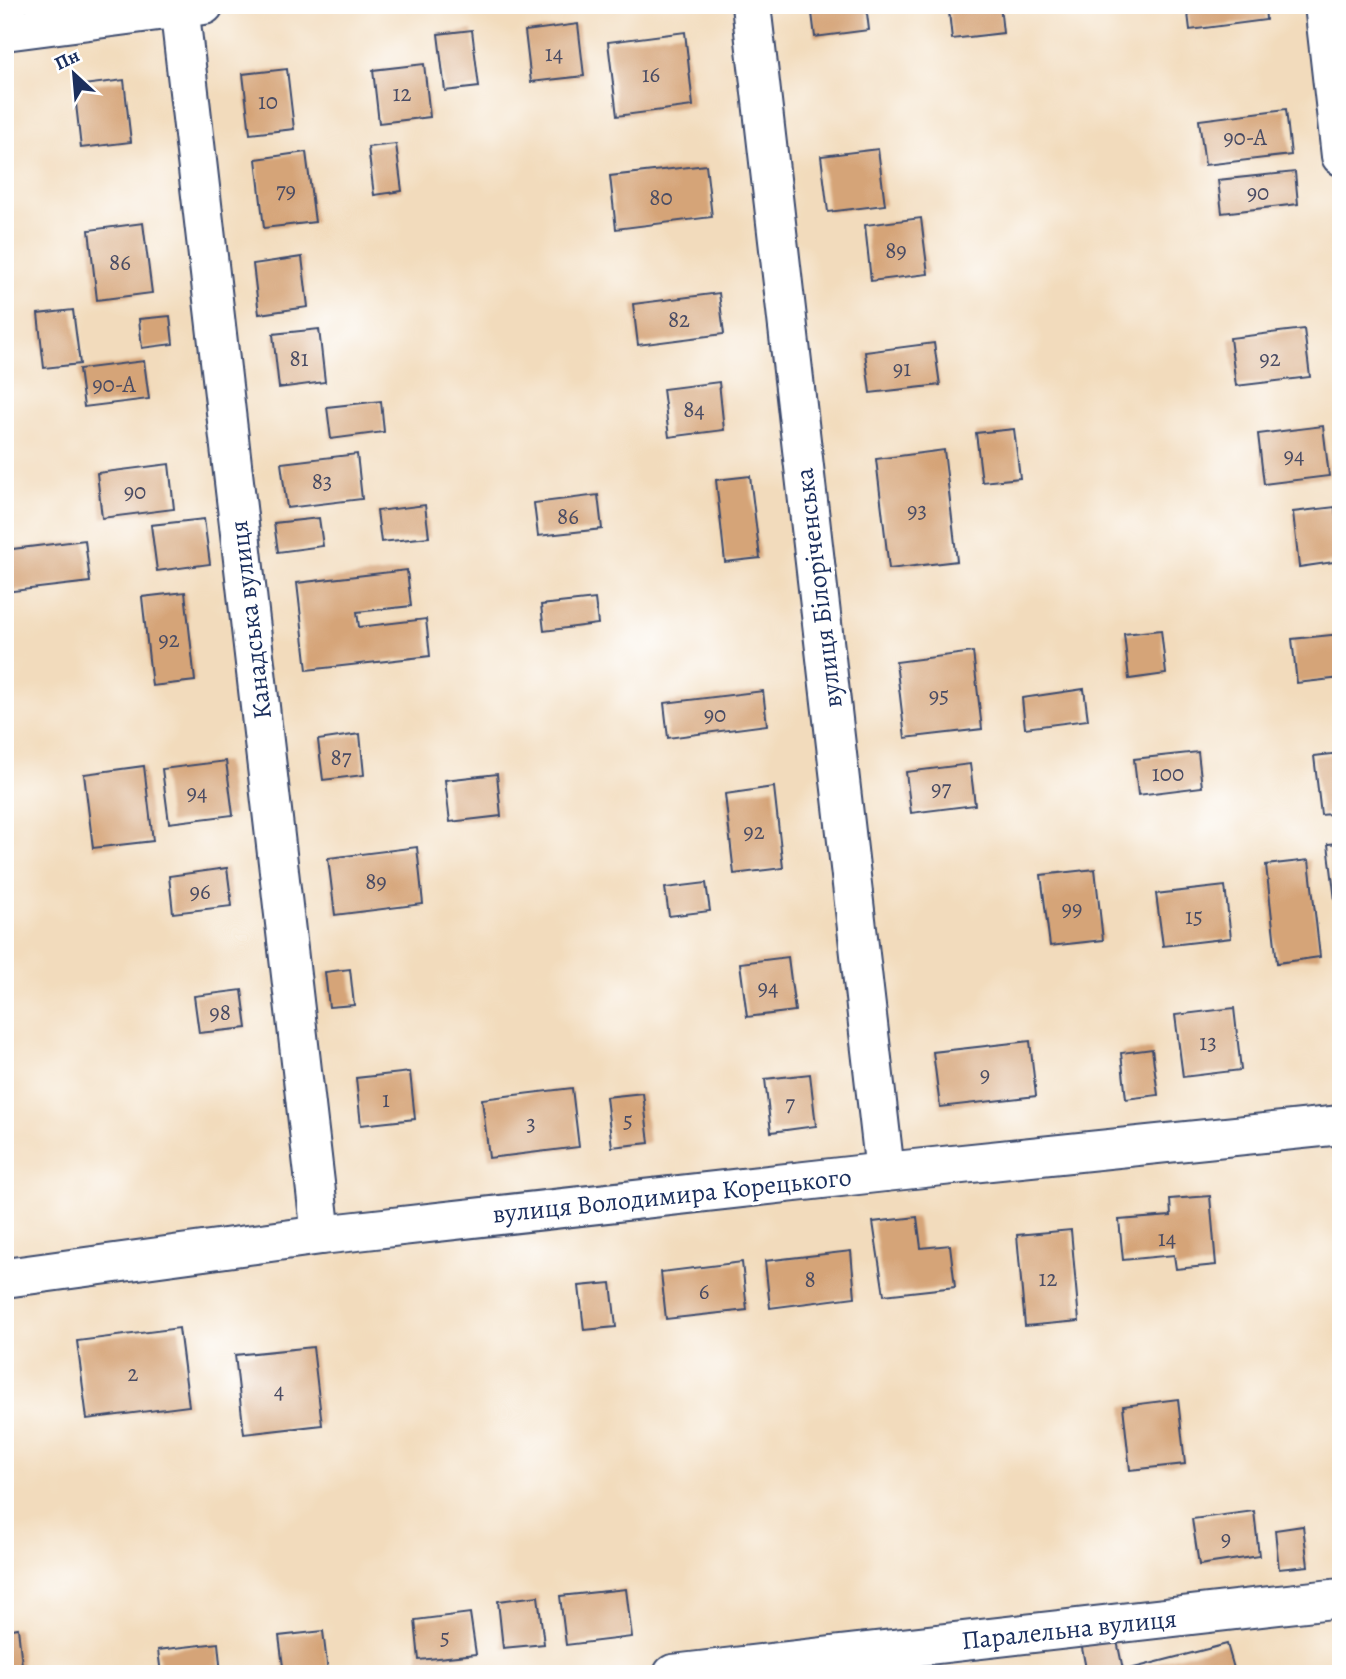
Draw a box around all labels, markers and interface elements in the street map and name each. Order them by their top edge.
north arrow [38,38,108,108]
house number: 14 [545,38,563,69]
text: Пн [50,42,84,77]
house number: 16 [642,59,660,90]
house number: 12 [393,78,411,109]
house number: 10 [258,86,278,117]
house number: 90-А [1223,122,1267,153]
house number: 79 [276,175,296,206]
house number: 90 [1247,177,1269,208]
house number: 80 [649,182,673,213]
house number: 89 [885,235,907,266]
house number: 86 [109,247,131,278]
house number: 82 [668,304,690,335]
house number: 81 [289,343,309,374]
house number: 92 [1259,343,1281,374]
house number: 91 [893,353,911,384]
house number: 90-А [92,369,136,400]
house number: 84 [683,394,705,425]
house number: 94 [1284,440,1304,471]
house number: 83 [312,466,332,497]
street label: вулиця Білоріченська [786,466,851,710]
house number: 90 [124,476,146,507]
house number: 93 [907,495,927,526]
house number: 86 [557,501,579,532]
street label: Канадська вулиця [221,518,280,721]
house number: 92 [158,624,180,655]
house number: 95 [929,680,949,711]
house number: 90 [704,699,726,730]
house number: 87 [331,742,352,773]
house number: 100 [1152,758,1184,789]
house number: 97 [931,773,951,804]
house number: 94 [187,777,207,808]
house number: 92 [743,816,765,847]
house number: 89 [365,866,387,897]
house number: 96 [189,876,211,907]
house number: 99 [1062,893,1082,924]
house number: 15 [1185,901,1203,932]
house number: 94 [758,972,778,1003]
house number: 98 [209,997,231,1028]
house number: 13 [1199,1027,1217,1058]
house number: 9 [980,1059,990,1090]
house number: 1 [382,1084,390,1115]
house number: 7 [785,1088,795,1119]
house number: 5 [623,1105,633,1136]
house number: 3 [526,1108,536,1139]
street label: вулиця Володимира Корецького [491,1159,853,1232]
house number: 14 [1158,1223,1176,1254]
house number: 12 [1039,1263,1057,1294]
house number: 8 [804,1264,816,1295]
house number: 6 [699,1276,709,1307]
house number: 2 [128,1358,139,1389]
house number: 4 [274,1375,284,1406]
house number: 9 [1221,1523,1231,1554]
street label: Паралельна вулиця [960,1601,1178,1658]
house number: 5 [440,1622,450,1653]

